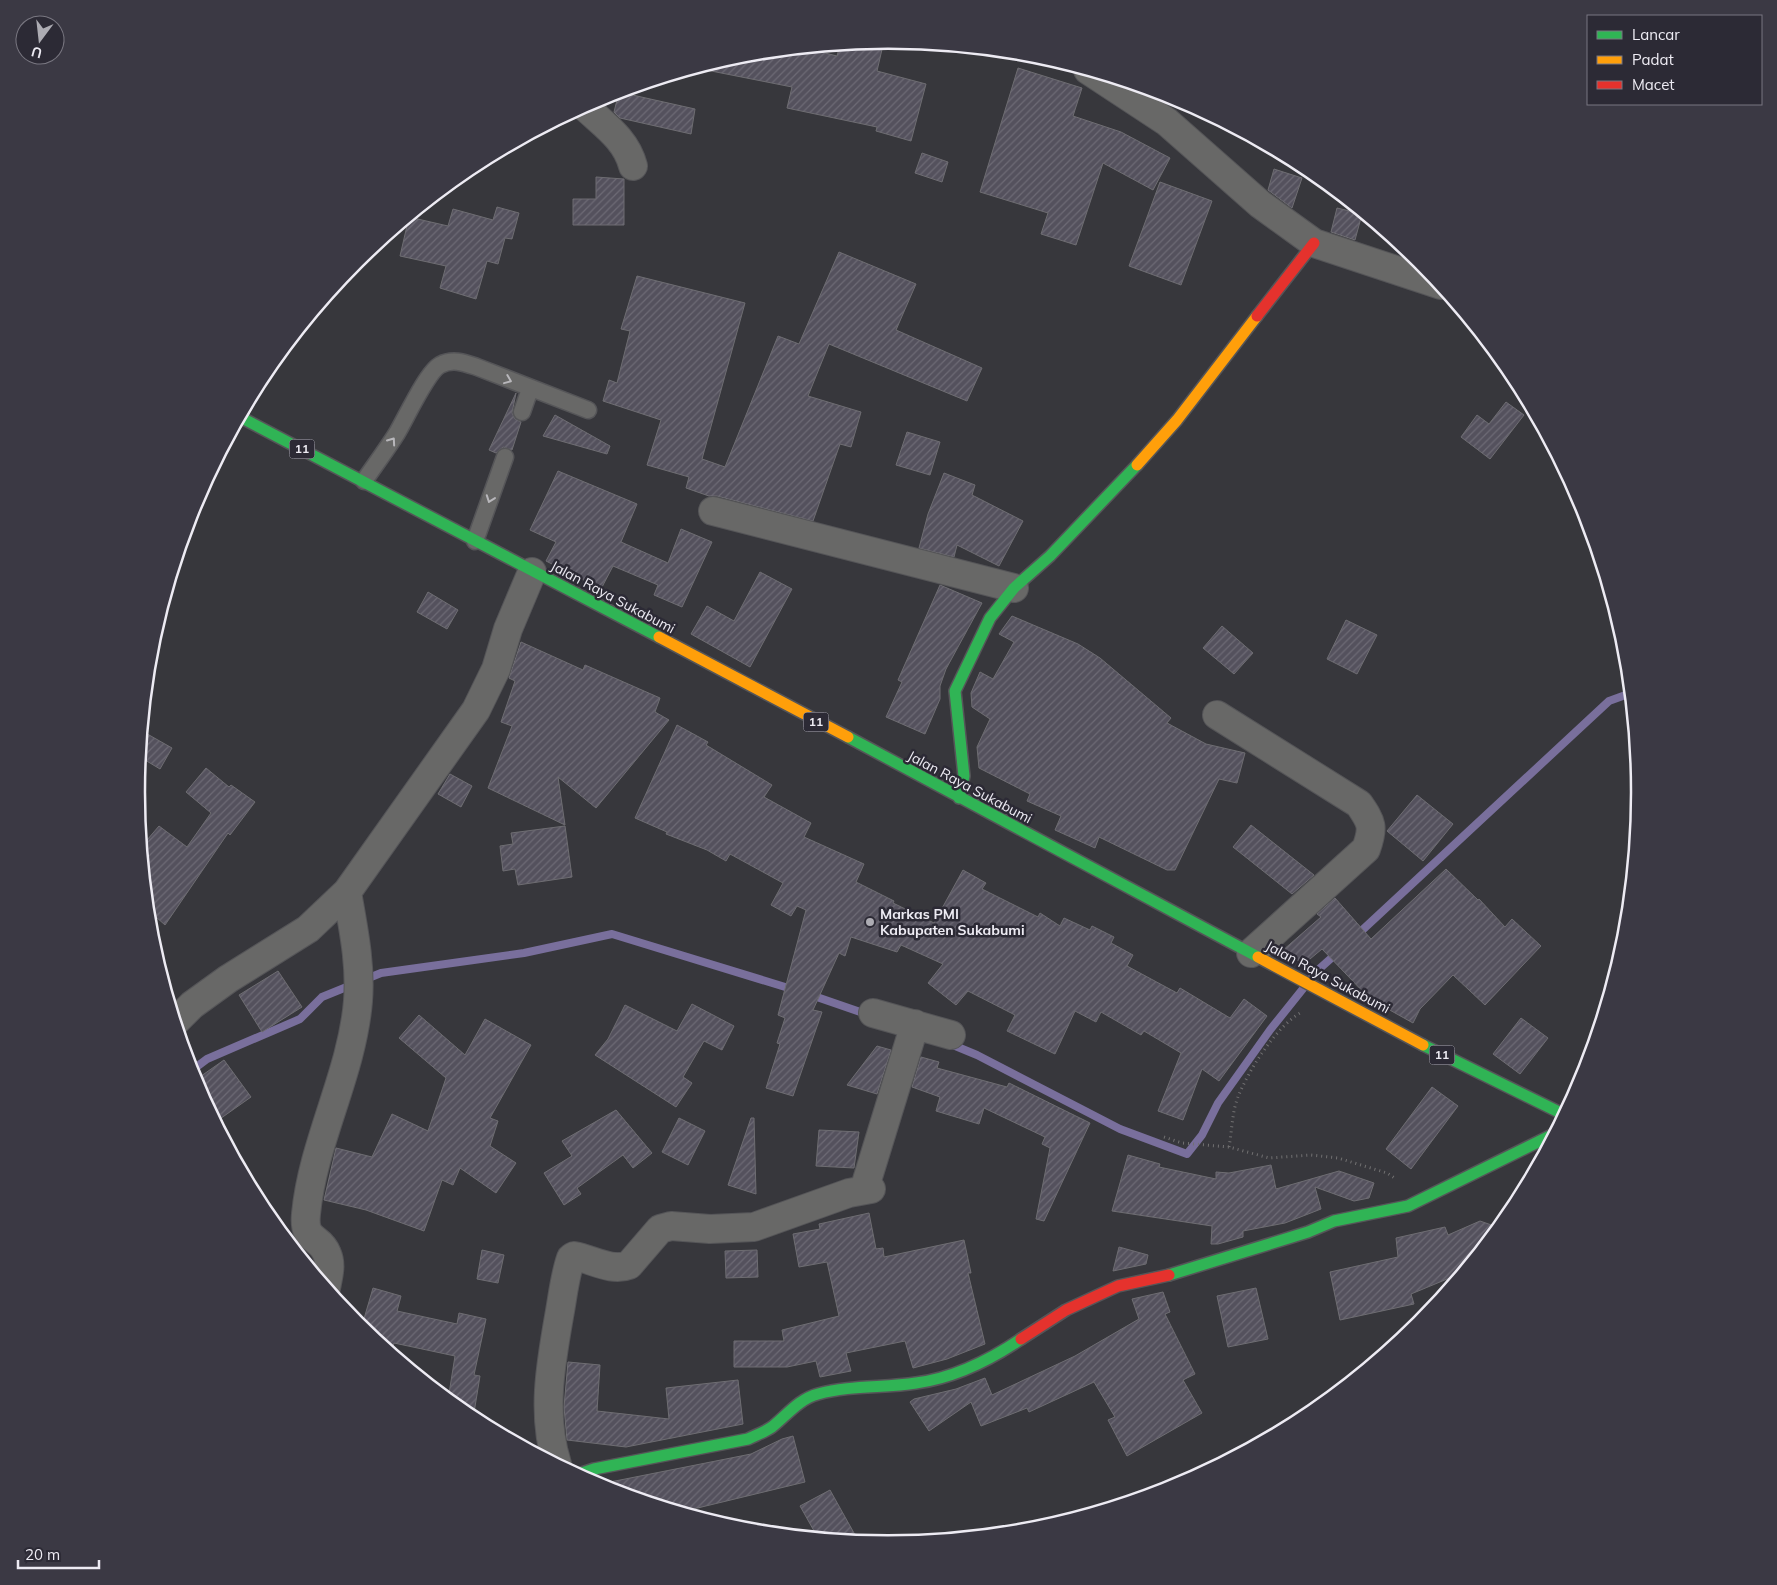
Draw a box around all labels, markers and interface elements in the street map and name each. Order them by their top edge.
north arrow [15,15,65,65]
legend [1587,15,1762,105]
text: Lancar [1632,25,1680,44]
text: U [29,43,44,63]
text: Padat [1632,50,1674,69]
text: Macet [1632,75,1675,94]
one-way arrow [503,373,512,384]
one-way arrow [386,437,395,446]
road number: 11 [290,439,314,458]
one-way arrow [485,494,495,503]
street label: Jalan Raya Sukabumi [548,557,678,637]
road number: 11 [804,712,828,732]
street label: Jalan Raya Sukabumi [905,747,1035,827]
place label: Markas PMI Kabupaten Sukabumi [880,905,1025,939]
marker: Markas PMI Kabupaten Sukabumi [864,916,876,928]
street label: Jalan Raya Sukabumi [1263,937,1393,1017]
road number: 11 [1430,1046,1454,1064]
scale bar [18,1538,99,1570]
text: 20 m [25,1545,60,1564]

